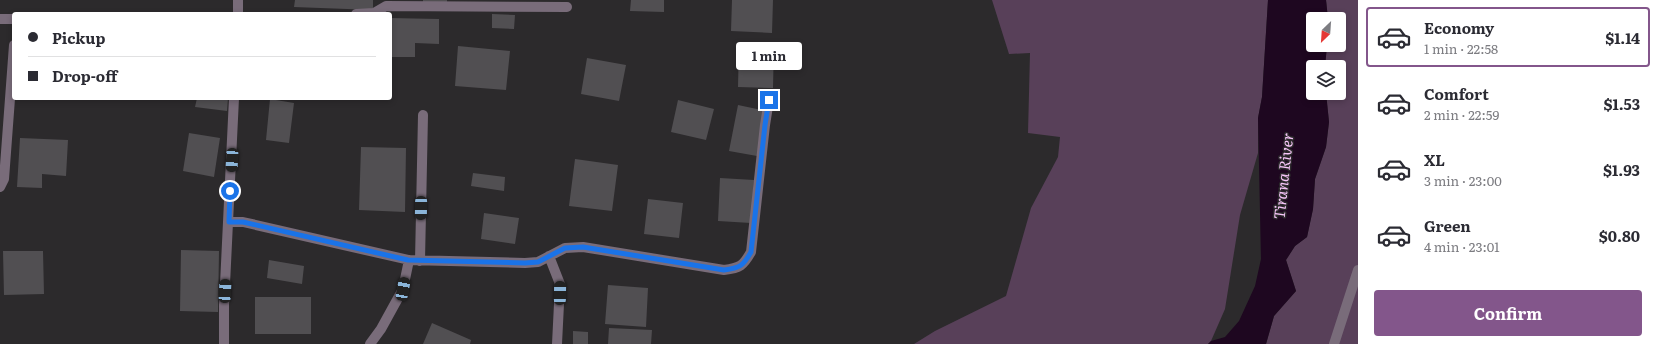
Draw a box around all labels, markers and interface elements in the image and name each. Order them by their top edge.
north arrow [1306,12,1346,52]
map controls [1306,12,1346,100]
text: Economy [1424,16,1494,39]
icon: car [1376,19,1412,55]
text: Pickup [52,26,105,49]
text: $1.14 [1605,26,1640,49]
text: 1 min · 22:58 [1424,39,1498,58]
callout: 1 min [736,42,802,70]
text: 1 min [752,46,786,65]
button: layers [1306,60,1346,100]
text: Drop-off [52,64,117,87]
text: Comfort [1424,82,1489,105]
icon: car [1376,85,1412,121]
route end [760,91,778,109]
text: $1.53 [1604,92,1640,115]
text: 2 min · 22:59 [1424,105,1499,124]
water label: Tirana River [1267,132,1298,220]
car [225,148,239,172]
text: XL [1424,148,1445,171]
icon: car [1376,151,1412,187]
text: $1.93 [1603,158,1640,181]
text: 3 min · 23:00 [1424,171,1502,190]
route start [221,182,239,200]
car [415,196,427,220]
text: Green [1424,214,1471,237]
icon: car [1376,217,1412,253]
text: $0.80 [1599,224,1640,247]
text: 4 min · 23:01 [1424,237,1500,256]
car [395,276,411,302]
car [218,279,232,303]
car [554,281,566,305]
button: Confirm [1374,290,1642,336]

